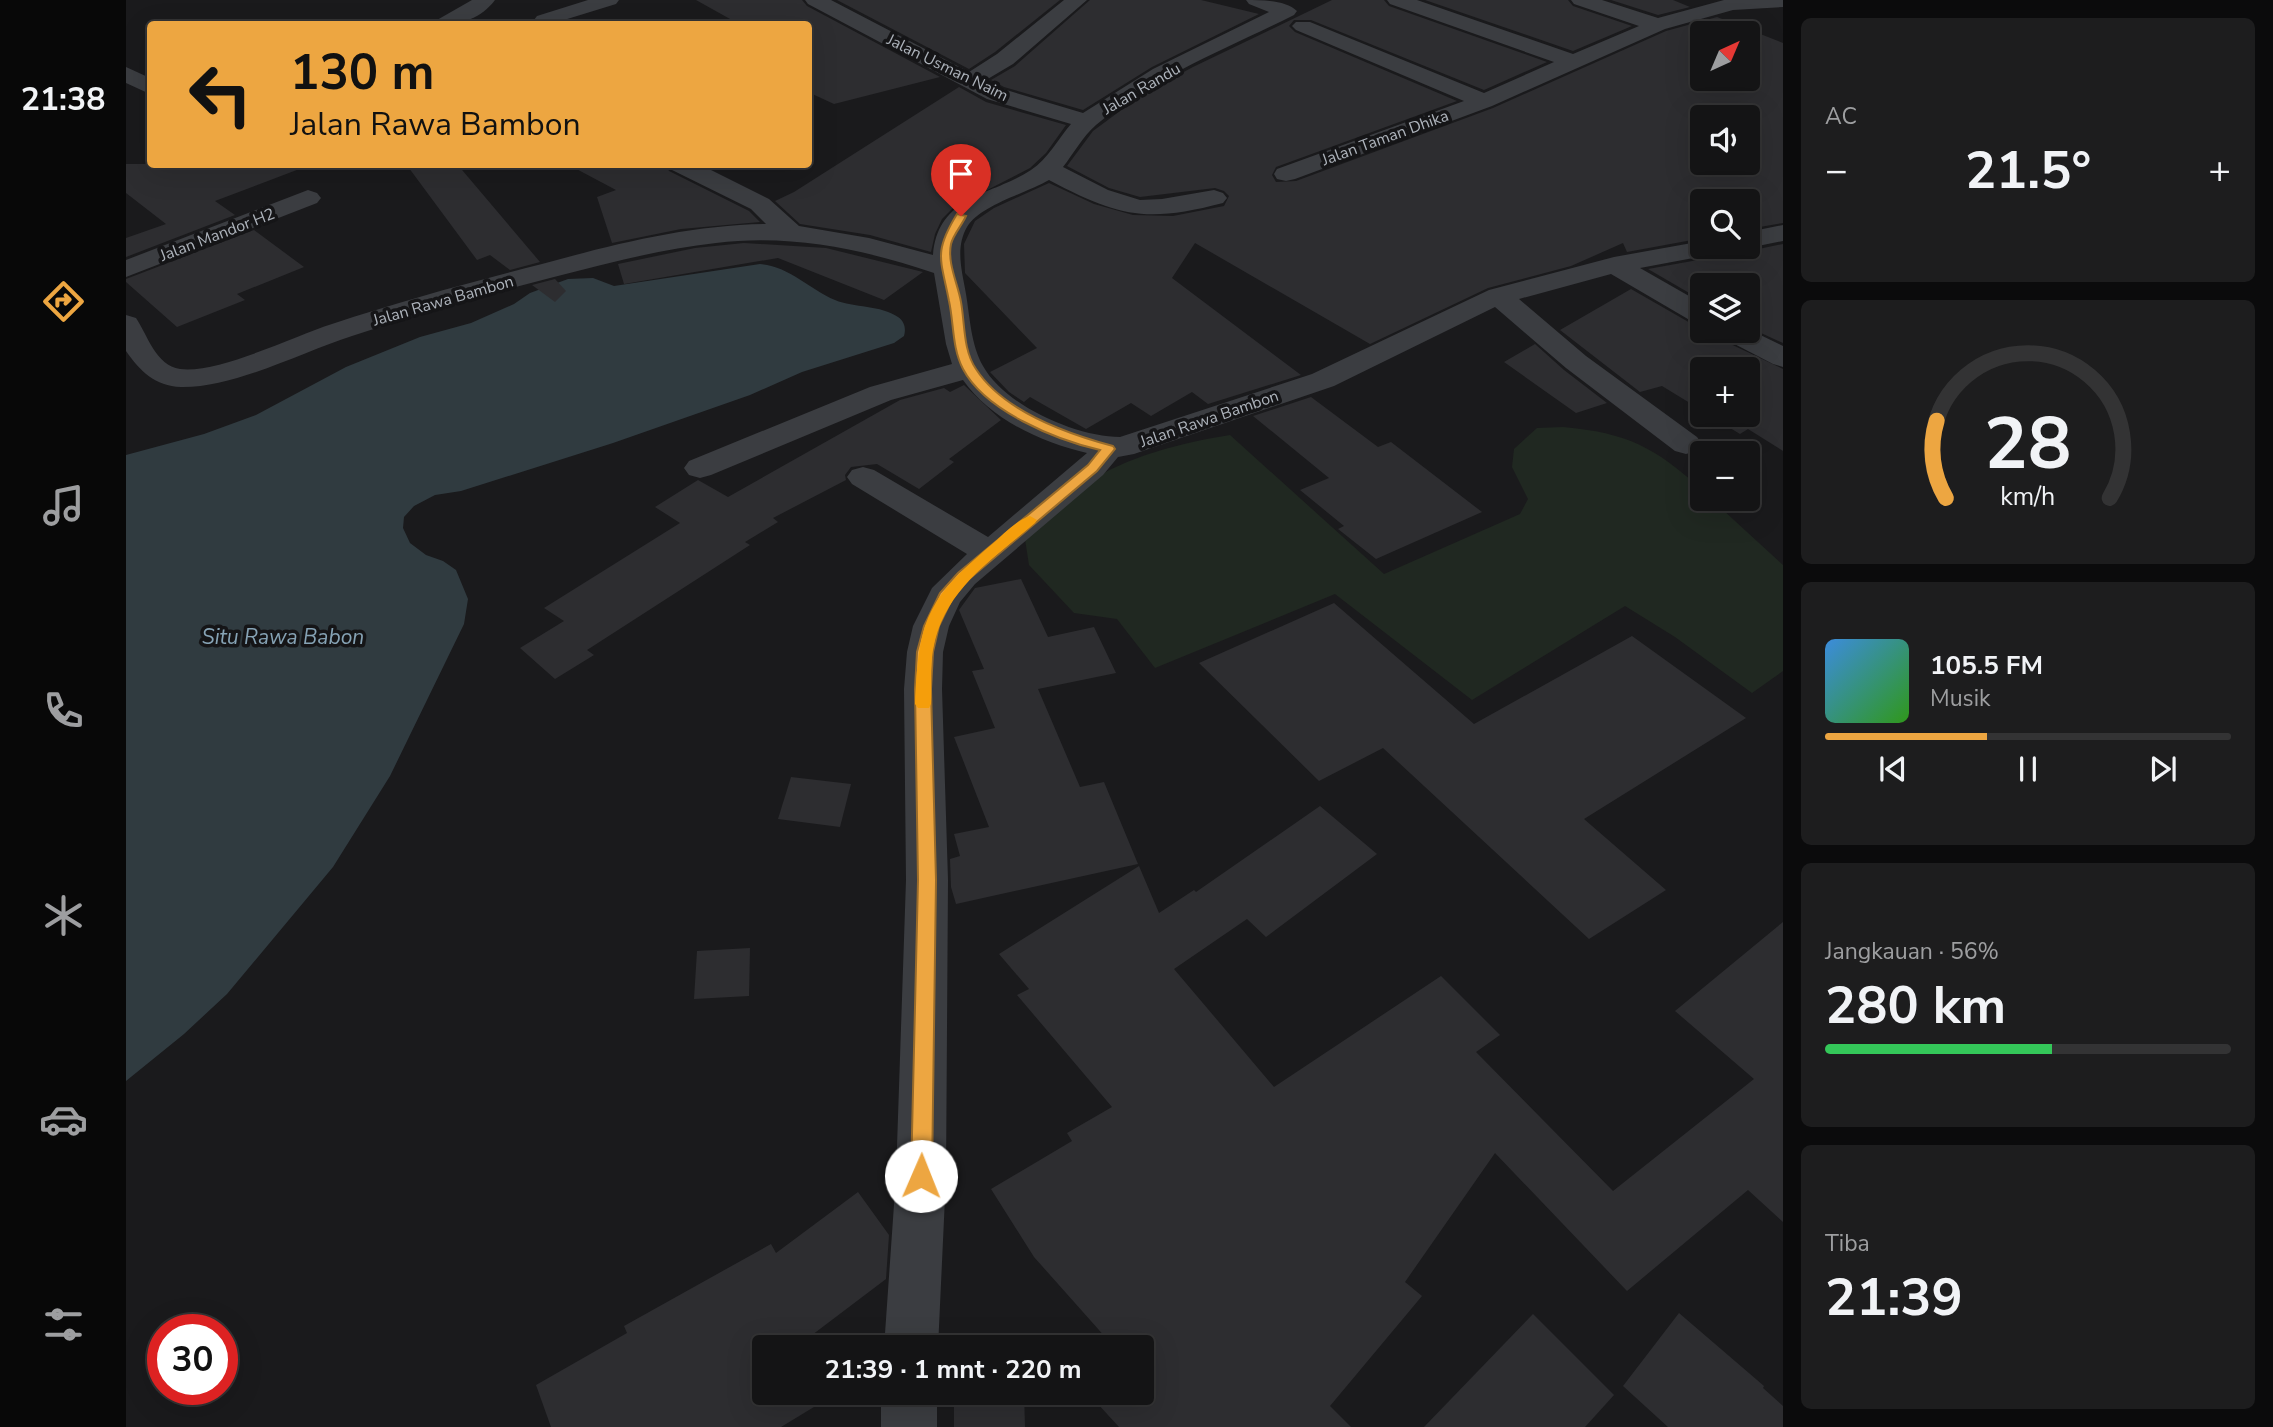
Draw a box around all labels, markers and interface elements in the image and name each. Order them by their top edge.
north arrow [1690,21,1760,91]
map controls [1690,21,1760,511]
street label: Jalan Usman Naim [882,29,1012,107]
text: 130 m [290,39,434,106]
icon: left [175,49,266,140]
street label: Jalan Randu [1098,58,1185,121]
text: 21:38 [21,78,105,121]
text: AC [1825,101,1857,132]
text: Jalan Rawa Bambon [290,103,581,146]
street label: Jalan Taman Dhika [1318,105,1452,171]
button: sound [1690,105,1760,175]
text: 21.5° [1965,135,2091,206]
pin [931,144,991,216]
text: − [1825,145,1848,196]
text: + [2208,145,2231,196]
icon: arrive [942,155,980,193]
button: search [1690,189,1760,259]
street label: Jalan Mandor H2 [156,203,278,267]
street label: Jalan Rawa Bambon [369,270,516,332]
button: layers [1690,273,1760,343]
icon: directions [39,277,88,326]
button: + [1690,357,1760,427]
street label: Jalan Rawa Bambon [1136,385,1282,453]
text: 28 [1984,394,2072,494]
button: − [1690,441,1760,511]
text: km/h [2000,479,2056,513]
icon: music [39,481,88,530]
water label: Situ Rawa Babon [202,623,364,651]
text: 105.5 FM [1930,648,2043,683]
text: Musik [1930,683,1990,714]
icon: phone [39,686,88,735]
icon: previous [1874,750,1912,788]
icon: pause [2009,750,2047,788]
icon: next [2144,750,2182,788]
icon: climate [39,891,88,940]
text: Jangkauan · 56% [1825,936,1999,967]
text: 280 km [1825,970,2006,1041]
icon: car [39,1095,88,1144]
position arrow [884,1139,958,1213]
text: Tiba [1825,1228,1870,1259]
text: 21:39 [1825,1262,1963,1333]
icon: filters [39,1300,88,1349]
speed limit sign: 30 [147,1314,238,1405]
text: 21:39 · 1 mnt · 220 m [824,1352,1082,1387]

